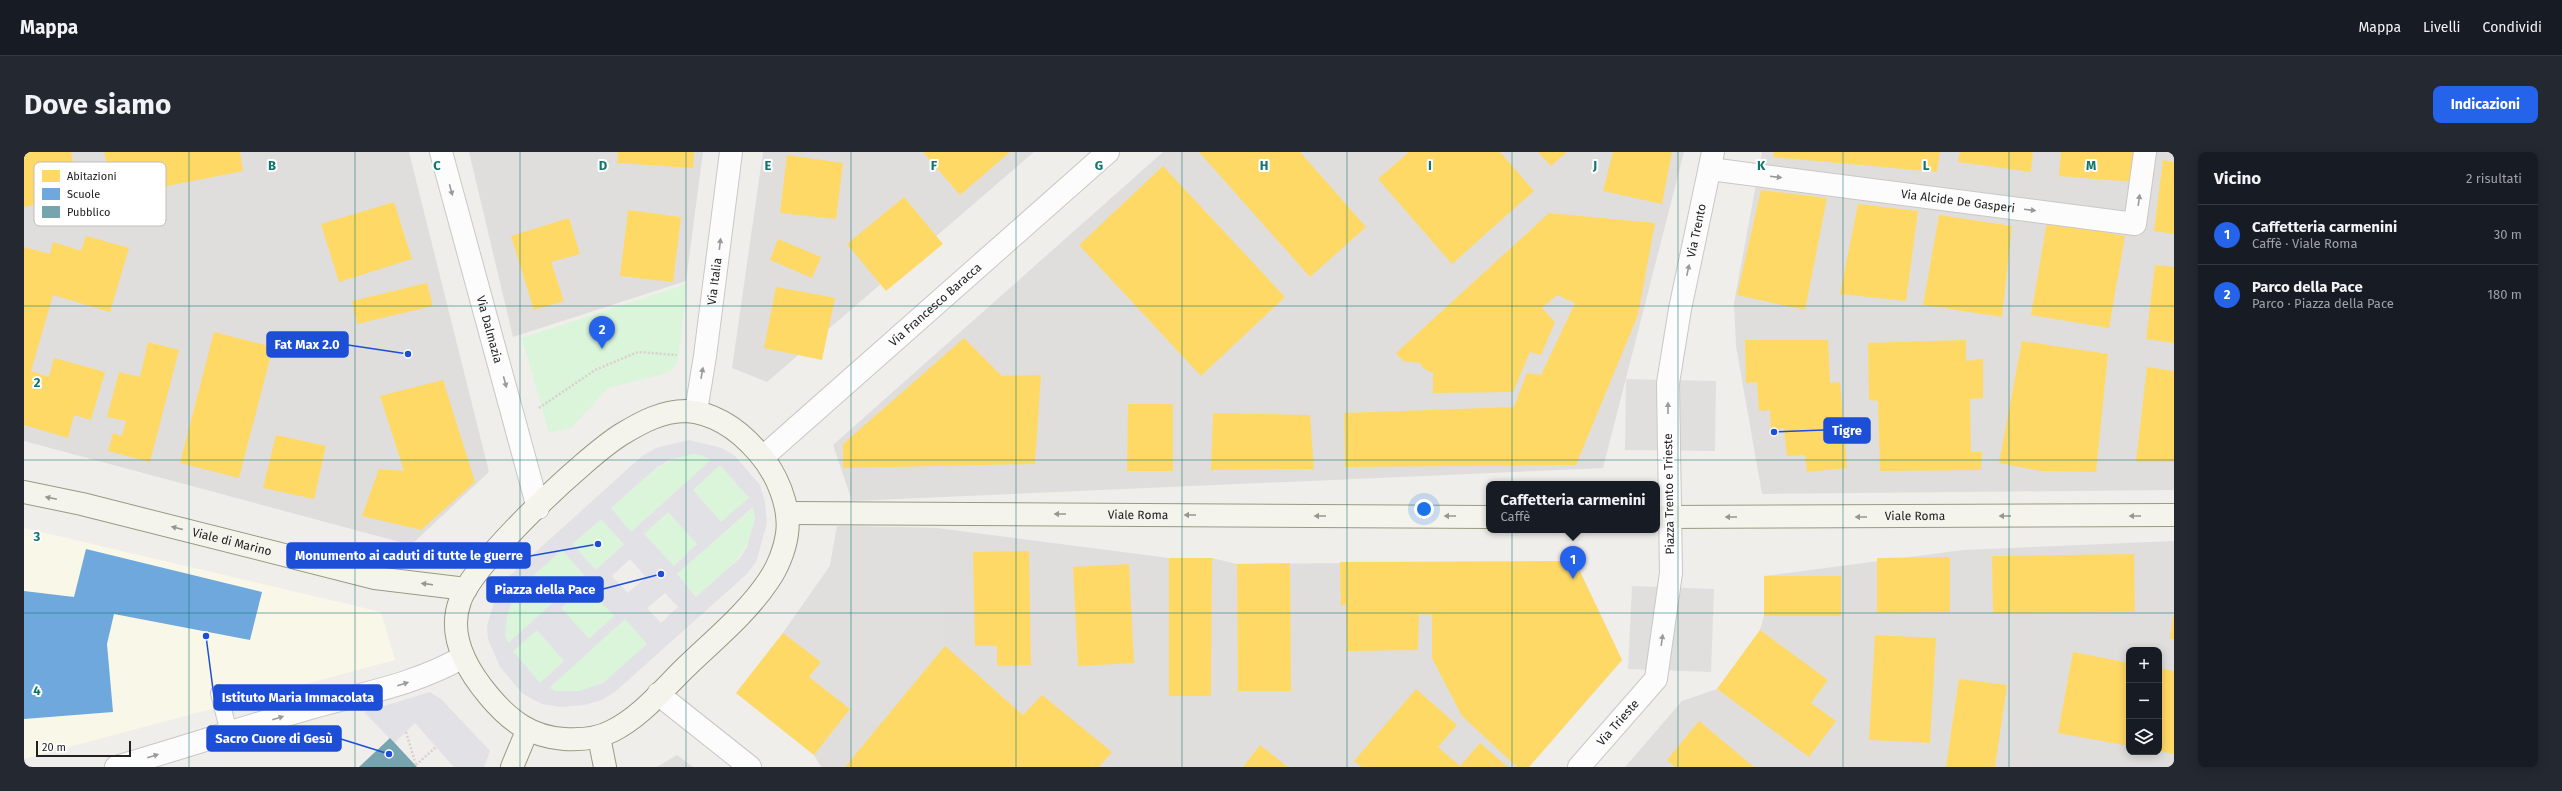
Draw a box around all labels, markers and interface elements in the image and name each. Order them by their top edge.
text: Mappa [20,16,78,39]
text: Mappa [2358,19,2401,36]
text: Livelli [2423,19,2461,36]
text: Condividi [2483,19,2542,36]
button: Indicazioni [2433,86,2538,123]
text: Dove siamo [24,88,171,121]
text: B [268,158,276,173]
text: C [433,158,441,173]
text: D [599,158,608,173]
text: E [765,158,772,173]
text: F [931,158,938,173]
text: G [1095,158,1103,173]
text: H [1260,158,1268,173]
text: I [1428,158,1432,173]
text: J [1592,158,1597,173]
text: K [1757,158,1766,173]
text: L [1923,158,1930,173]
text: M [2086,158,2096,173]
legend [34,162,166,226]
text: Vicino [2214,168,2261,189]
text: Abitazioni [67,170,117,183]
text: 2 risultati [2466,171,2522,186]
one-way arrow [1770,174,1782,181]
one-way arrow [449,183,455,196]
street label: Via Alcide De Gasperi [1900,187,2016,215]
text: Scuole [67,188,100,201]
one-way arrow [2135,194,2142,206]
street label: Via Trento [1684,202,1709,259]
text: Pubblico [67,206,110,219]
one-way arrow [2024,207,2036,213]
text: Caffetteria carmenini [2252,218,2397,236]
text: 1 [2224,227,2230,242]
text: 30 m [2494,227,2522,242]
text: Caffè · Viale Roma [2252,236,2357,251]
one-way arrow [716,238,723,250]
street label: Via Italia [705,257,724,306]
street label: Via Francesco Baracca [886,260,984,349]
one-way arrow [1686,264,1692,277]
text: Parco della Pace [2252,278,2363,296]
text: 2 [2224,287,2230,302]
text: 180 m [2487,287,2522,302]
street label: Via Dalmazia [474,294,505,365]
text: Parco · Piazza della Pace [2252,296,2394,311]
pin: 2 [589,316,615,349]
callout: Fat Max 2.0 [267,332,348,357]
text: Fat Max 2.0 [274,337,340,352]
one-way arrow [700,367,706,379]
text: 2 [34,375,41,390]
one-way arrow [502,377,508,389]
one-way arrow [1665,401,1671,414]
callout: Tigre [1824,418,1870,443]
text: Tigre [1832,423,1862,438]
street label: Piazza Trento e Trieste [1661,433,1677,555]
popup [1486,481,1660,533]
text: Caffetteria carmenini [1500,491,1646,509]
one-way arrow [45,494,57,500]
your location [1414,499,1434,519]
street label: Viale Roma [1108,508,1168,522]
text: Caffè [1500,509,1530,524]
street label: Viale Roma [1885,509,1945,523]
one-way arrow [1053,511,1066,517]
one-way arrow [1183,512,1196,518]
one-way arrow [2129,512,2141,519]
one-way arrow [1313,513,1326,519]
one-way arrow [1444,513,1456,520]
one-way arrow [1998,513,2011,519]
one-way arrow [1724,514,1737,520]
one-way arrow [1854,514,1867,520]
one-way arrow [171,525,183,531]
street label: Viale di Marino [191,525,273,559]
text: 3 [33,529,41,544]
callout: Monumento ai caduti di tutte le guerre [287,543,530,568]
pin: 1 [1560,546,1586,579]
text: Monumento ai caduti di tutte le guerre [295,548,523,563]
callout: Piazza della Pace [487,577,603,602]
one-way arrow [421,581,433,587]
text: Piazza della Pace [495,582,595,597]
one-way arrow [1659,634,1665,646]
map controls [2126,647,2162,755]
button: + [2126,647,2162,683]
one-way arrow [397,681,409,687]
text: 4 [33,683,41,698]
button: − [2126,683,2162,719]
callout: Istituto Maria Immacolata [214,685,382,710]
text: Istituto Maria Immacolata [222,690,374,705]
street label: Via Trieste [1594,697,1642,748]
one-way arrow [272,715,284,721]
button: layers [2126,719,2162,755]
callout: Sacro Cuore di Gesù [207,726,341,751]
text: Sacro Cuore di Gesù [215,731,333,746]
scale bar [36,739,131,758]
text: 20 m [42,741,66,754]
one-way arrow [148,753,160,759]

